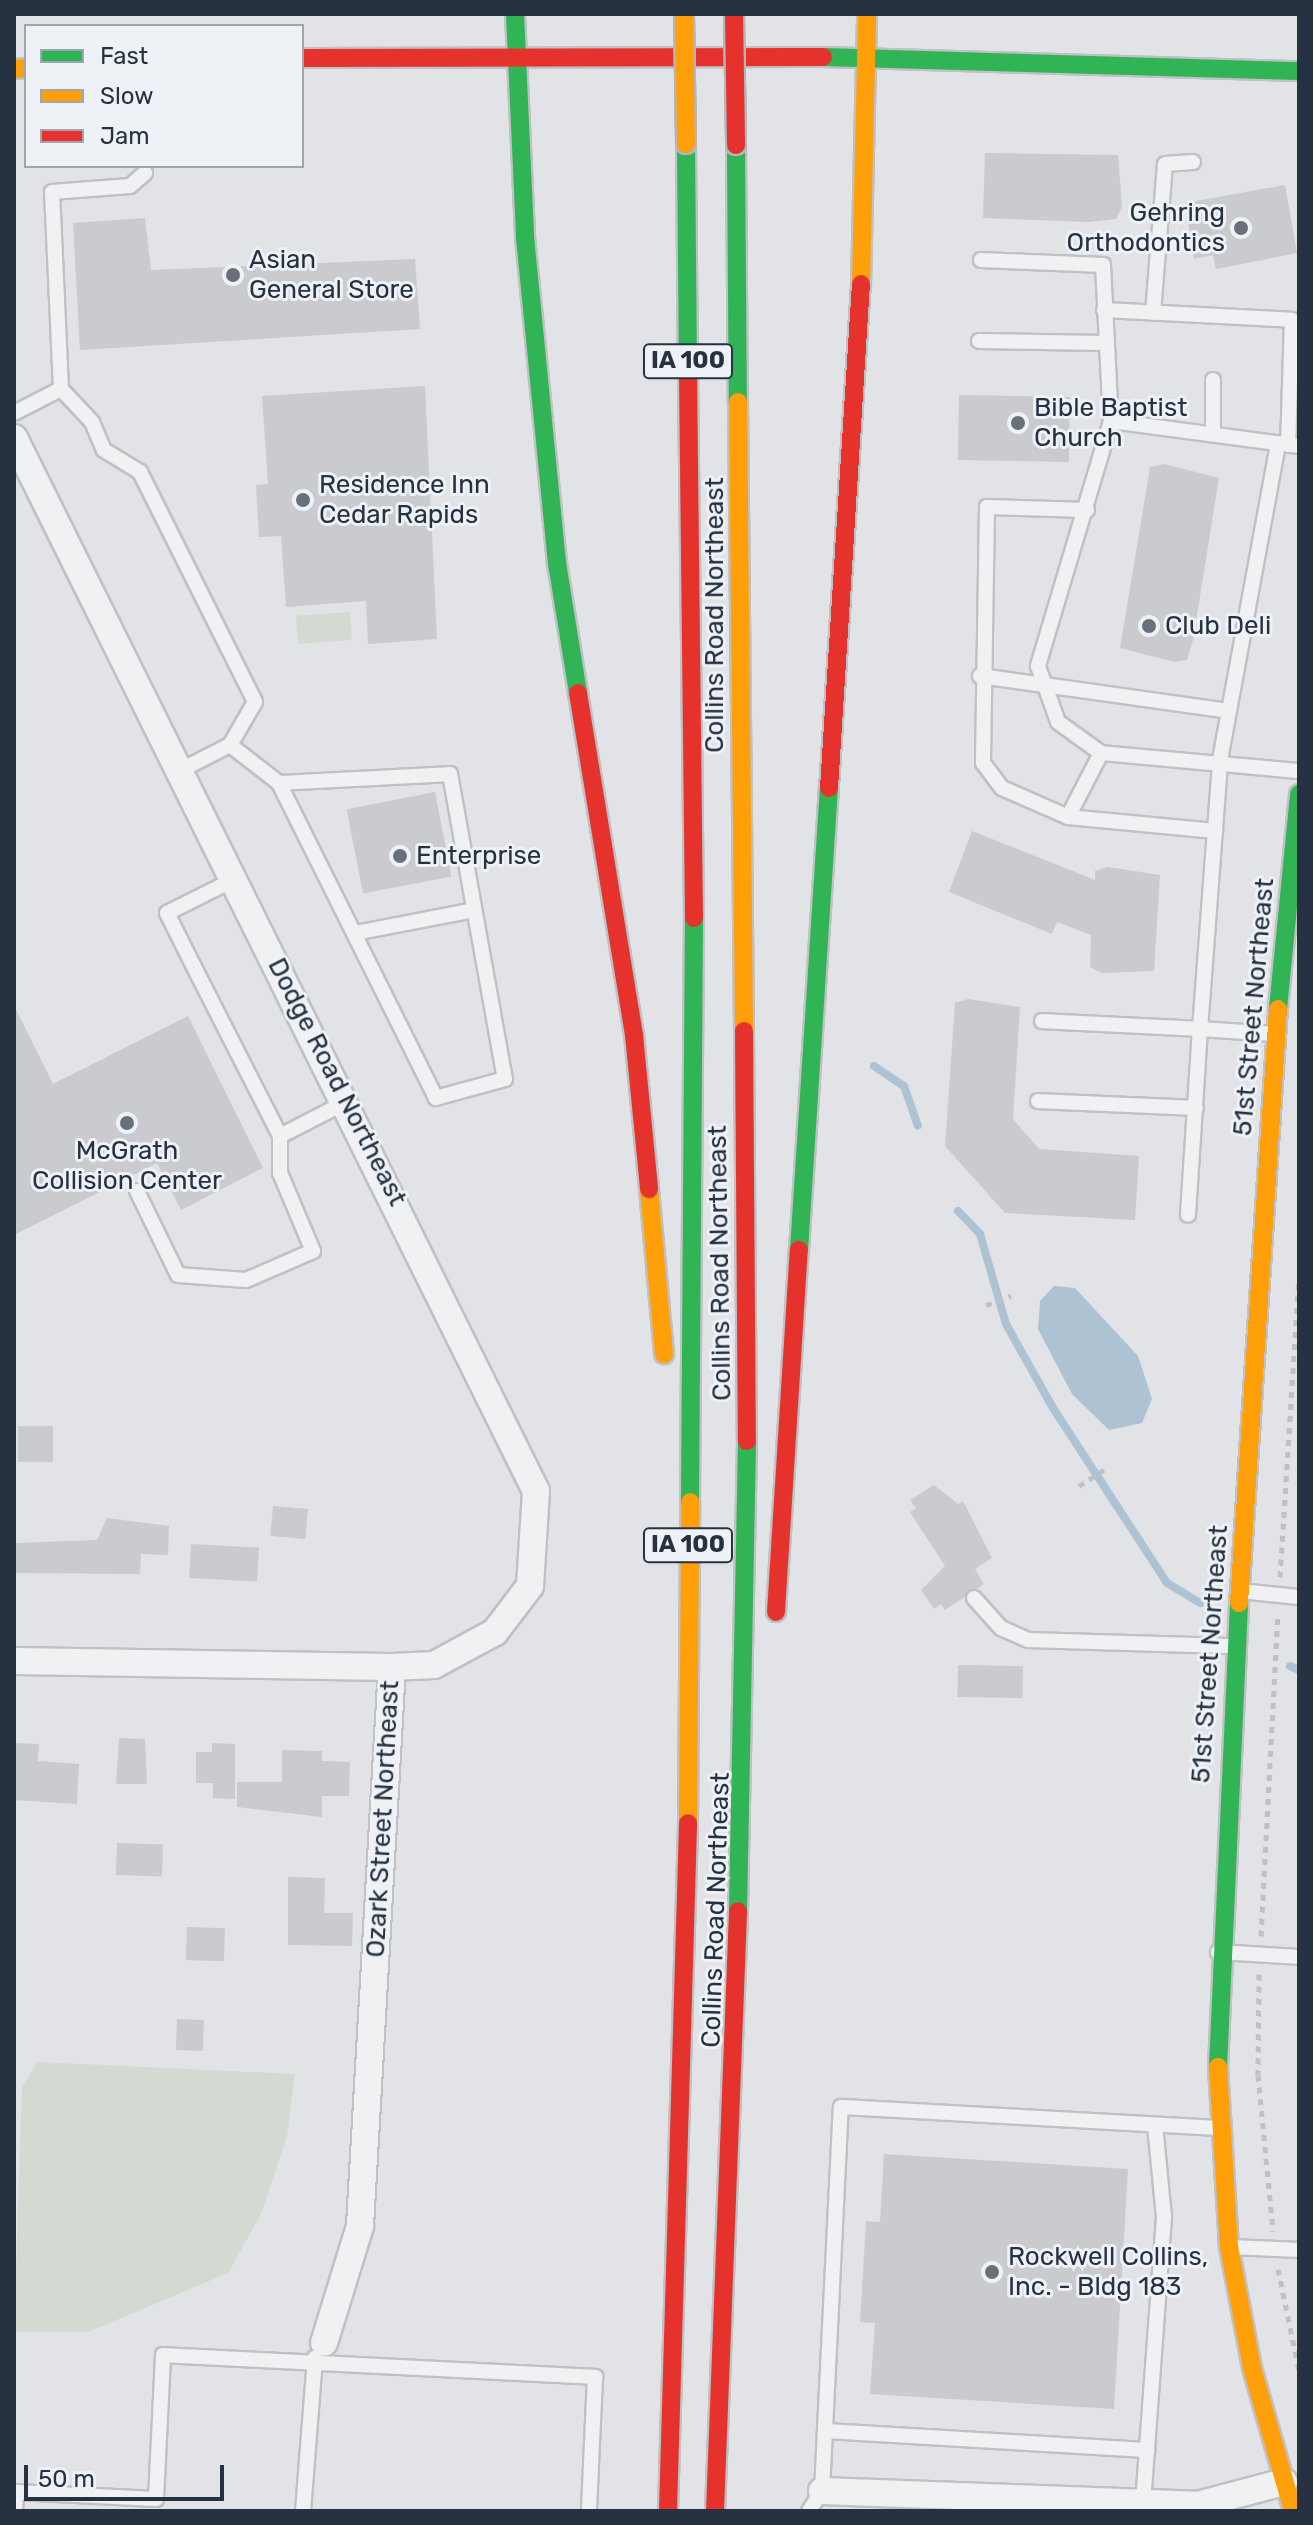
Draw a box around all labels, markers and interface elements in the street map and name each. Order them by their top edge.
legend [24,24,304,168]
text: Fast [100,42,148,70]
text: Slow [100,82,153,110]
text: Jam [100,122,150,150]
place label: Gehring Orthodontics [1067,197,1225,258]
marker: Gehring Orthodontics [1232,219,1250,237]
place label: Asian General Store [249,244,414,306]
marker: Asian General Store [224,266,242,284]
road number: IA 100 [642,341,734,381]
place label: Bible Baptist Church [1034,392,1187,454]
marker: Bible Baptist Church [1009,414,1027,432]
place label: Residence Inn Cedar Rapids [319,469,490,530]
street label: Collins Road Northeast [699,477,731,753]
marker: Residence Inn Cedar Rapids [294,491,312,509]
place label: Club Deli [1165,610,1271,642]
marker: Club Deli [1140,617,1158,635]
place label: Enterprise [416,840,541,872]
marker: Enterprise [391,847,409,865]
street label: 51st Street Northeast [1227,877,1281,1137]
street label: Dodge Road Northeast [261,953,413,1211]
marker: McGrath Collision Center [118,1114,136,1132]
street label: Collins Road Northeast [702,1125,738,1401]
place label: McGrath Collision Center [32,1135,222,1196]
street label: 51st Street Northeast [1185,1524,1235,1784]
road number: IA 100 [642,1525,734,1565]
street label: Ozark Street Northeast [360,1680,406,1958]
street label: Collins Road Northeast [696,1772,736,2048]
place label: Rockwell Collins, Inc. - Bldg 183 [1008,2241,1208,2302]
marker: Rockwell Collins, Inc. - Bldg 183 [983,2263,1001,2281]
scale bar [28,2449,228,2499]
text: 50 m [38,2465,95,2493]

